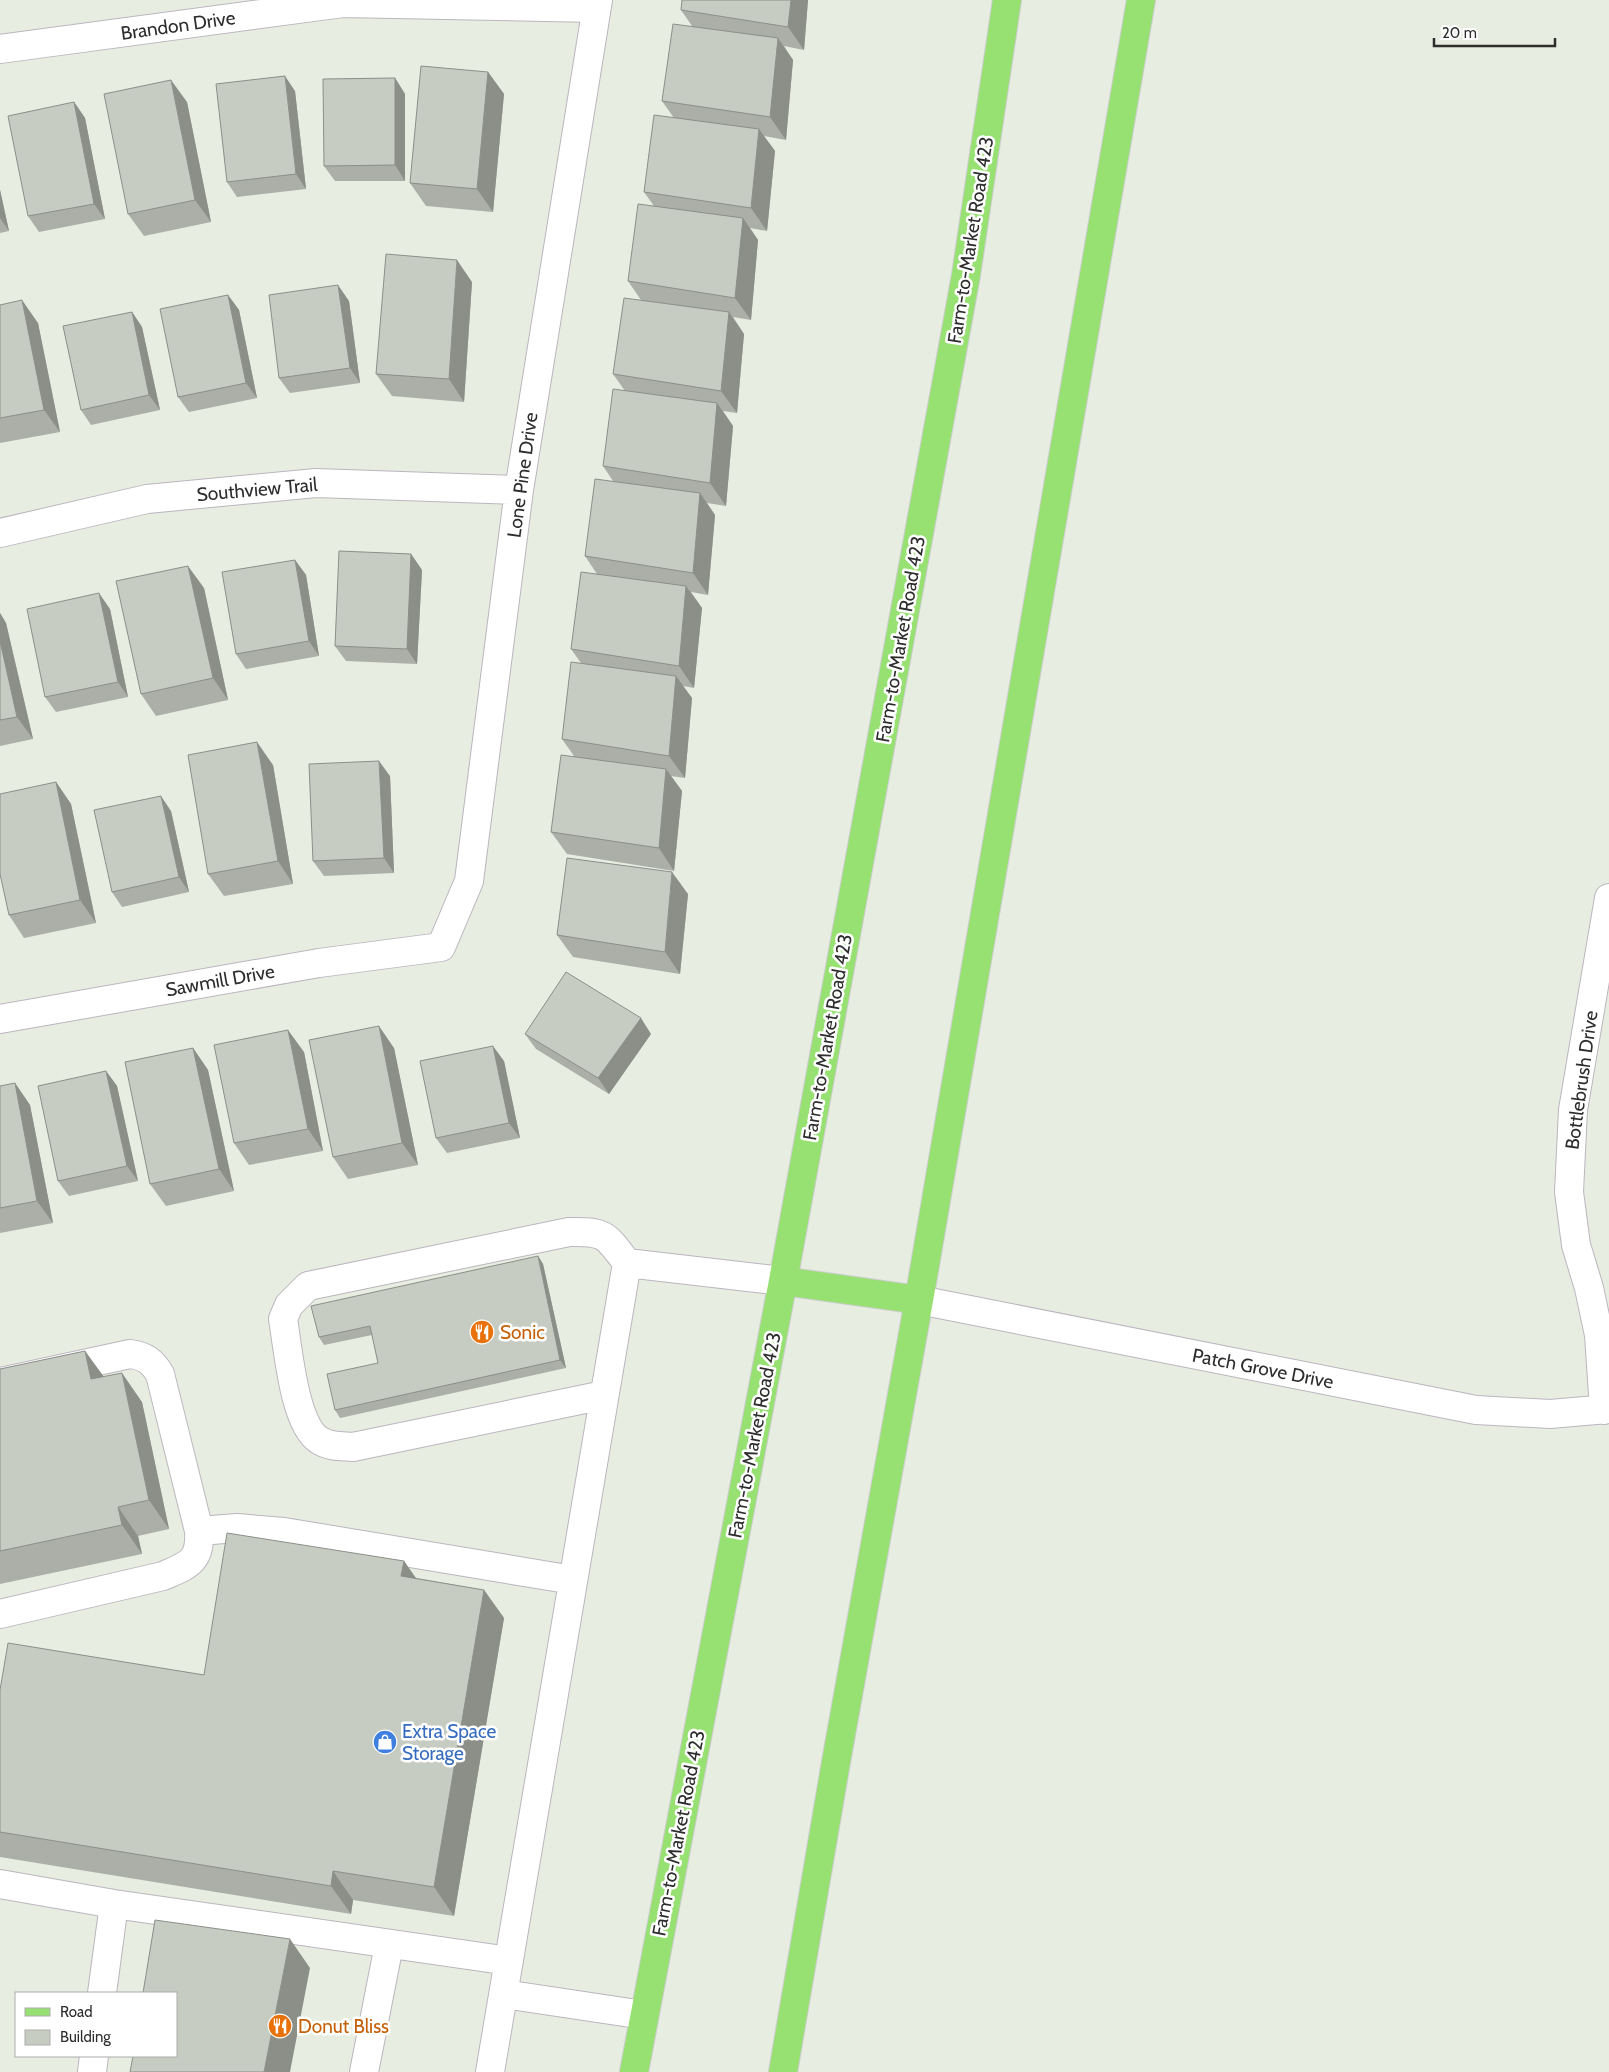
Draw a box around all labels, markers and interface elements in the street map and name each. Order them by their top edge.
street label: Brandon Drive [119,6,237,45]
scale bar [1434,15,1555,47]
text: 20 m [1442,24,1477,42]
street label: Farm-to-Market Road 423 [943,135,998,345]
street label: Lone Pine Drive [502,411,543,539]
street label: Southview Trail [196,473,319,506]
street label: Farm-to-Market Road 423 [871,534,930,744]
street label: Farm-to-Market Road 423 [798,932,857,1142]
street label: Sawmill Drive [164,960,277,1001]
street label: Bottlebrush Drive [1560,1009,1603,1151]
restaurant icon: Sonic [469,1319,495,1345]
place label: Sonic [500,1321,545,1344]
street label: Farm-to-Market Road 423 [723,1330,786,1540]
street label: Patch Grove Drive [1190,1344,1336,1394]
place label: Extra Space Storage [402,1720,496,1765]
street label: Farm-to-Market Road 423 [647,1728,710,1938]
shop icon: Extra Space Storage [372,1729,398,1755]
legend [15,1992,178,2057]
text: Road [60,2003,93,2021]
restaurant icon: Donut Bliss [267,2013,293,2039]
place label: Donut Bliss [298,2015,389,2038]
text: Building [60,2028,111,2046]

